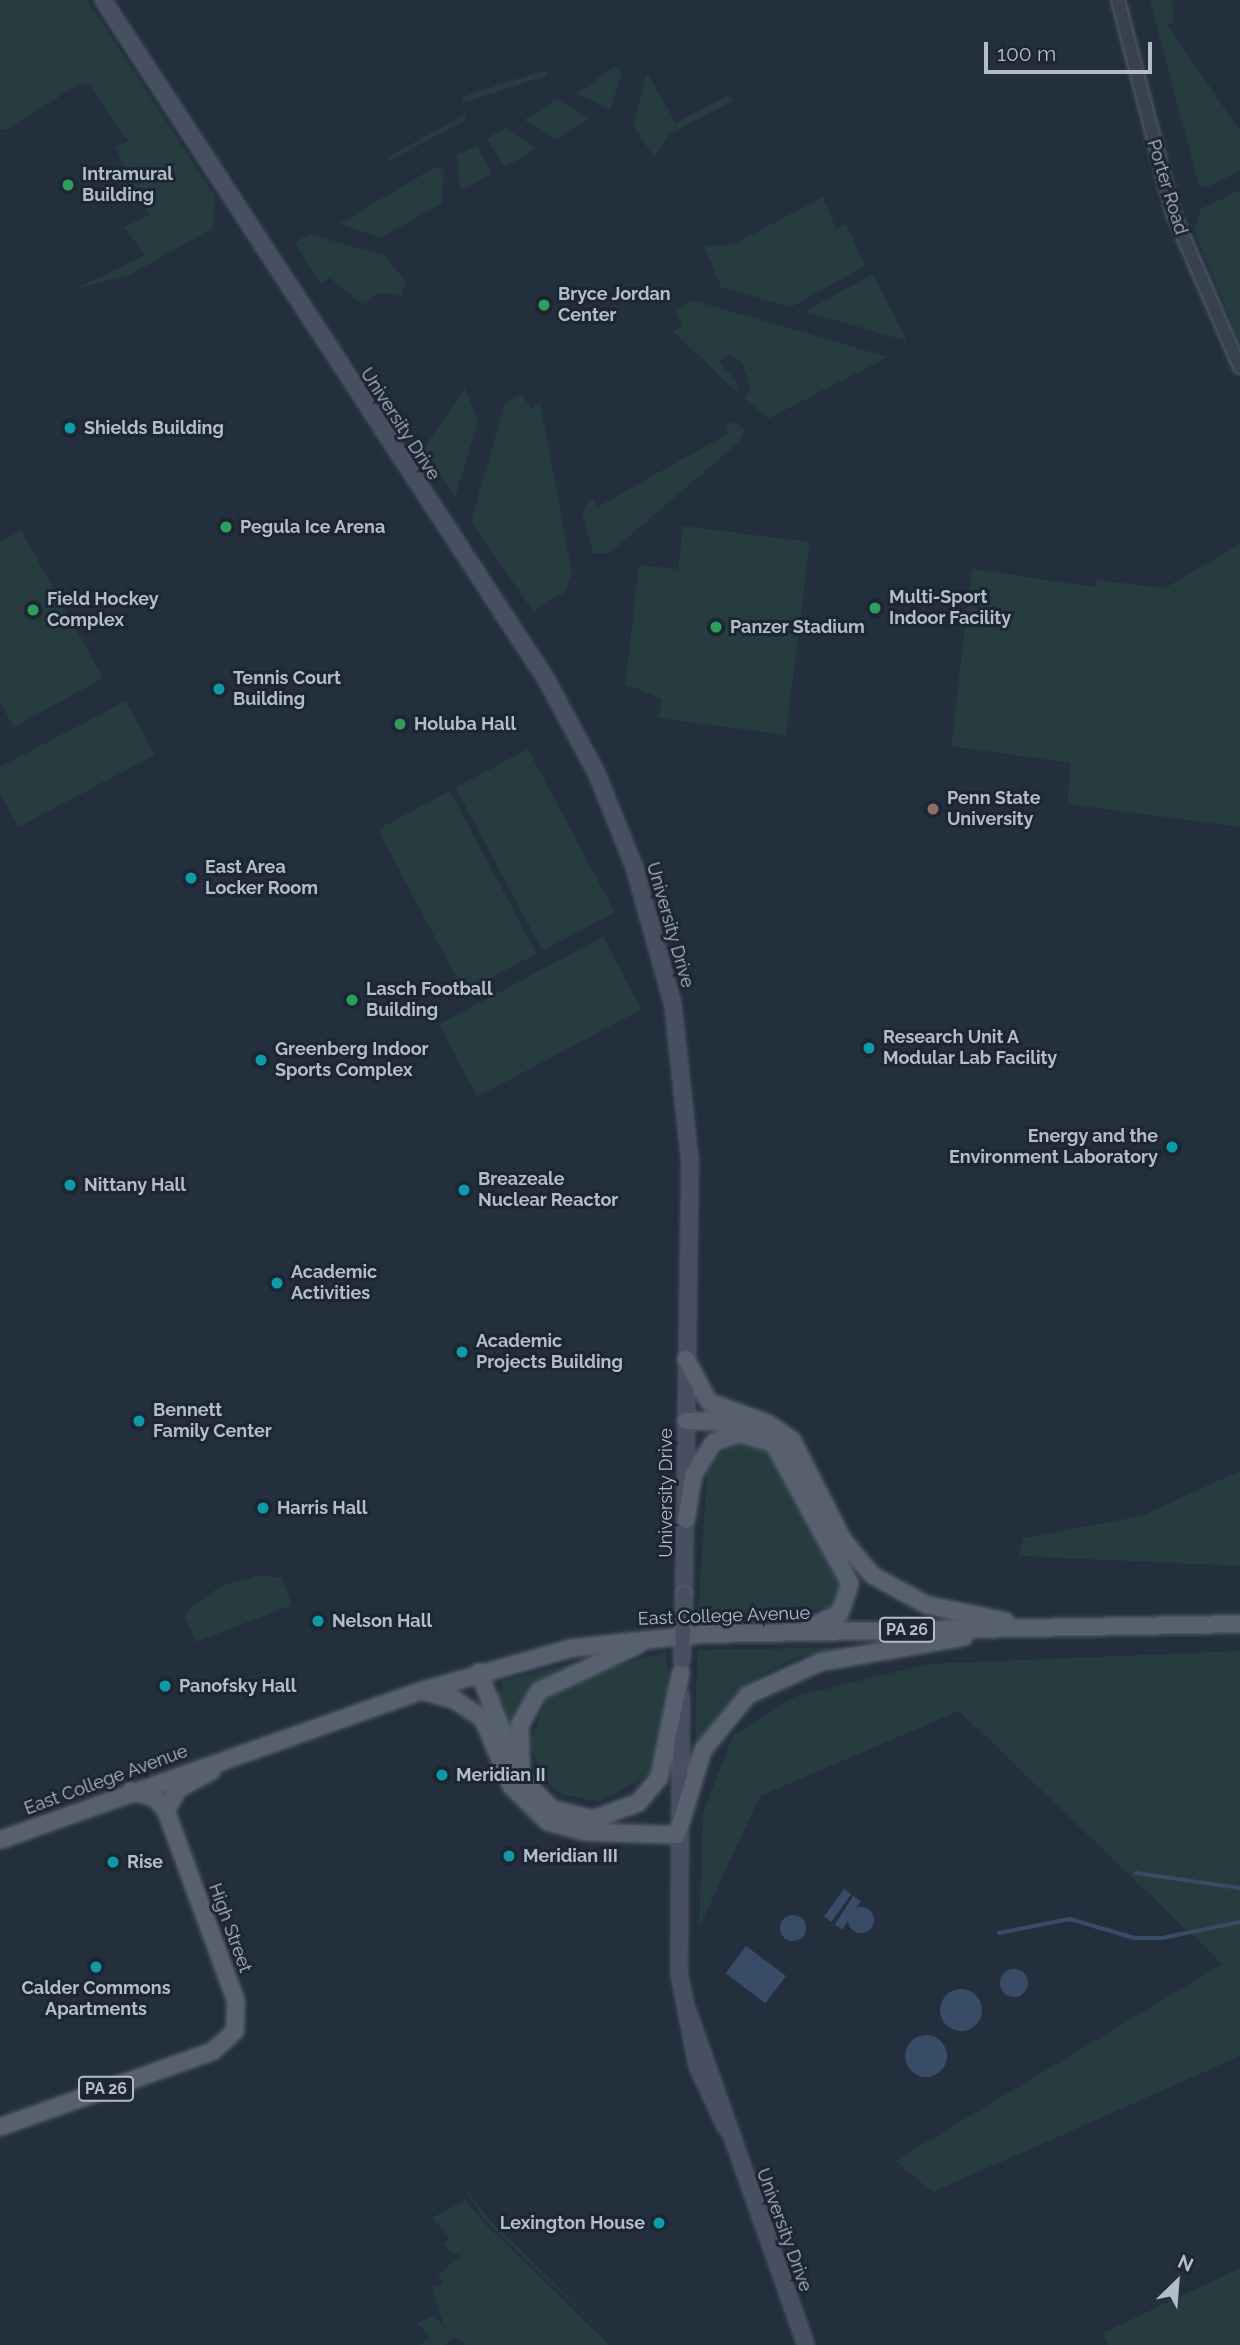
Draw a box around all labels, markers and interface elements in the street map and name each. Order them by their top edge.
scale bar [988,28,1156,72]
text: 100 m [997,41,1056,66]
street label: Porter Road [1142,137,1192,237]
place label: Intramural Building [82,164,173,206]
marker: Intramural Building [60,177,76,193]
place label: Bryce Jordan Center [558,284,671,326]
marker: Bryce Jordan Center [536,297,552,313]
street label: University Drive [356,364,444,484]
place label: Shields Building [84,417,224,439]
marker: Shields Building [62,420,78,436]
place label: Pegula Ice Arena [240,516,386,538]
marker: Pegula Ice Arena [218,519,234,535]
place label: Multi-Sport Indoor Facility [889,587,1011,630]
place label: Field Hockey Complex [47,589,159,632]
marker: Multi-Sport Indoor Facility [867,600,883,616]
marker: Field Hockey Complex [25,602,41,618]
place label: Panzer Stadium [730,616,865,638]
marker: Panzer Stadium [708,619,724,635]
place label: Tennis Court Building [233,668,341,710]
marker: Tennis Court Building [211,681,227,697]
place label: Holuba Hall [414,713,516,735]
marker: Holuba Hall [392,716,408,732]
place label: Penn State University [947,788,1040,830]
marker: Penn State University [925,801,941,817]
place label: East Area Locker Room [205,857,318,900]
street label: University Drive [642,860,698,990]
marker: East Area Locker Room [183,870,199,886]
place label: Lasch Football Building [366,979,493,1021]
marker: Lasch Football Building [344,992,360,1008]
place label: Research Unit A Modular Lab Facility [883,1027,1058,1070]
place label: Greenberg Indoor Sports Complex [275,1039,429,1082]
marker: Research Unit A Modular Lab Facility [861,1040,877,1056]
marker: Greenberg Indoor Sports Complex [253,1052,269,1068]
place label: Energy and the Environment Laboratory [949,1126,1158,1168]
marker: Energy and the Environment Laboratory [1164,1139,1180,1155]
place label: Breazeale Nuclear Reactor [478,1169,619,1212]
place label: Nittany Hall [84,1174,186,1196]
marker: Nittany Hall [62,1177,78,1193]
marker: Breazeale Nuclear Reactor [456,1182,472,1198]
place label: Academic Activities [291,1262,377,1304]
marker: Academic Activities [269,1275,285,1291]
place label: Academic Projects Building [476,1331,623,1374]
marker: Academic Projects Building [454,1344,470,1360]
place label: Bennett Family Center [153,1400,272,1442]
marker: Bennett Family Center [131,1413,147,1429]
street label: University Drive [655,1428,677,1558]
place label: Harris Hall [277,1497,367,1519]
marker: Harris Hall [255,1500,271,1516]
street label: East College Avenue [637,1602,811,1630]
place label: Nelson Hall [332,1610,432,1632]
marker: Nelson Hall [310,1613,326,1629]
road number: PA 26 [877,1618,937,1642]
place label: Panofsky Hall [179,1675,297,1697]
marker: Panofsky Hall [157,1678,173,1694]
street label: East College Avenue [21,1740,191,1820]
place label: Meridian II [456,1764,546,1786]
marker: Meridian II [434,1767,450,1783]
place label: Meridian III [523,1845,618,1867]
marker: Meridian III [501,1848,517,1864]
place label: Rise [127,1851,163,1873]
marker: Rise [105,1854,121,1870]
street label: High Street [204,1880,256,1976]
marker: Calder Commons Apartments [88,1959,104,1975]
place label: Calder Commons Apartments [21,1978,171,2021]
road number: PA 26 [76,2076,136,2102]
street label: University Drive [752,2165,816,2295]
place label: Lexington House [500,2212,645,2234]
marker: Lexington House [651,2215,667,2231]
north arrow [1142,2247,1212,2317]
text: N [1175,2250,1197,2276]

